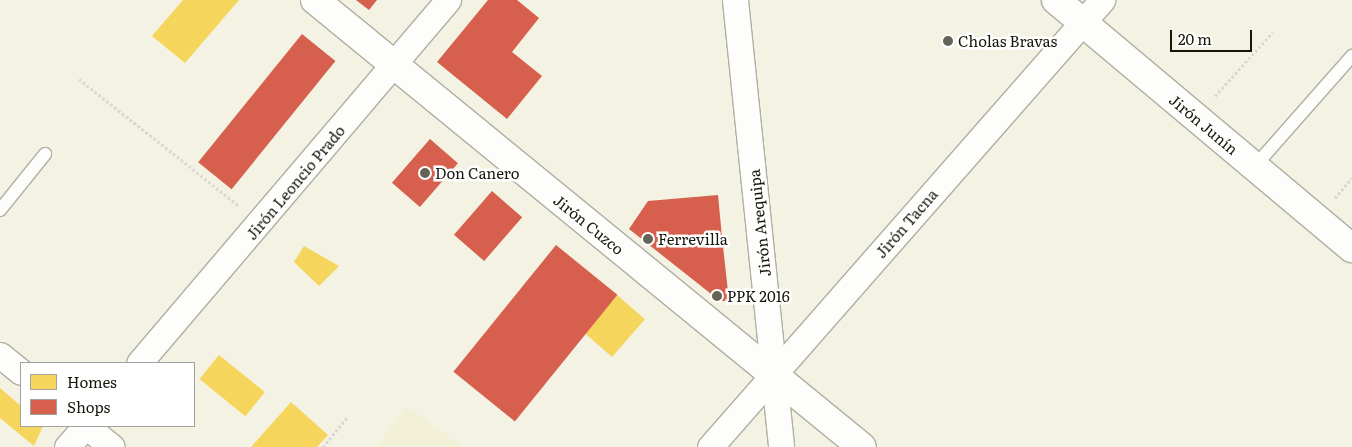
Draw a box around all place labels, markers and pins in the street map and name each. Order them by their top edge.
place label: Cholas Bravas [958,32,1057,50]
marker: Cholas Bravas [942,35,954,47]
place label: Don Canero [435,164,520,182]
marker: Don Canero [419,167,431,179]
place label: Ferrevilla [658,230,728,248]
marker: Ferrevilla [642,233,654,245]
place label: PPK 2016 [727,287,790,305]
marker: PPK 2016 [711,290,723,302]

